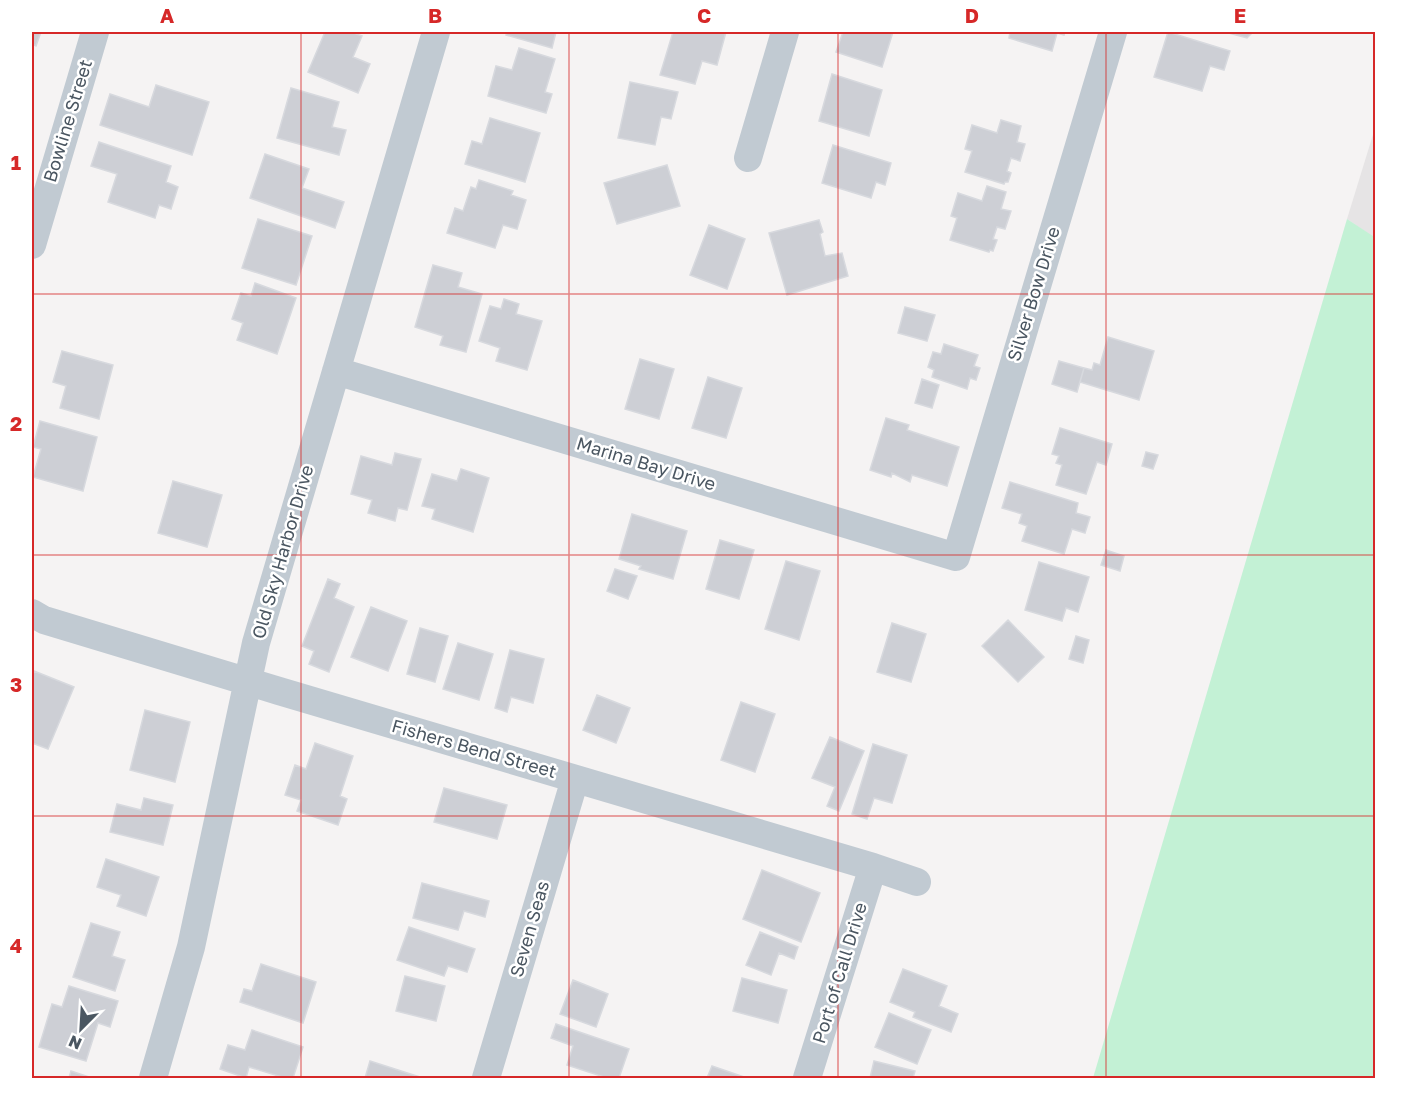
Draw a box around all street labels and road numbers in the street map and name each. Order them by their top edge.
street label: Bowline Street [38,57,96,185]
street label: Silver Bow Drive [1002,224,1064,364]
street label: Marina Bay Drive [574,431,719,495]
street label: Old Sky Harbor Drive [247,462,317,641]
street label: Fishers Bend Street [389,714,559,782]
street label: Seven Seas [505,878,553,979]
street label: Port of Call Drive [807,900,871,1046]

